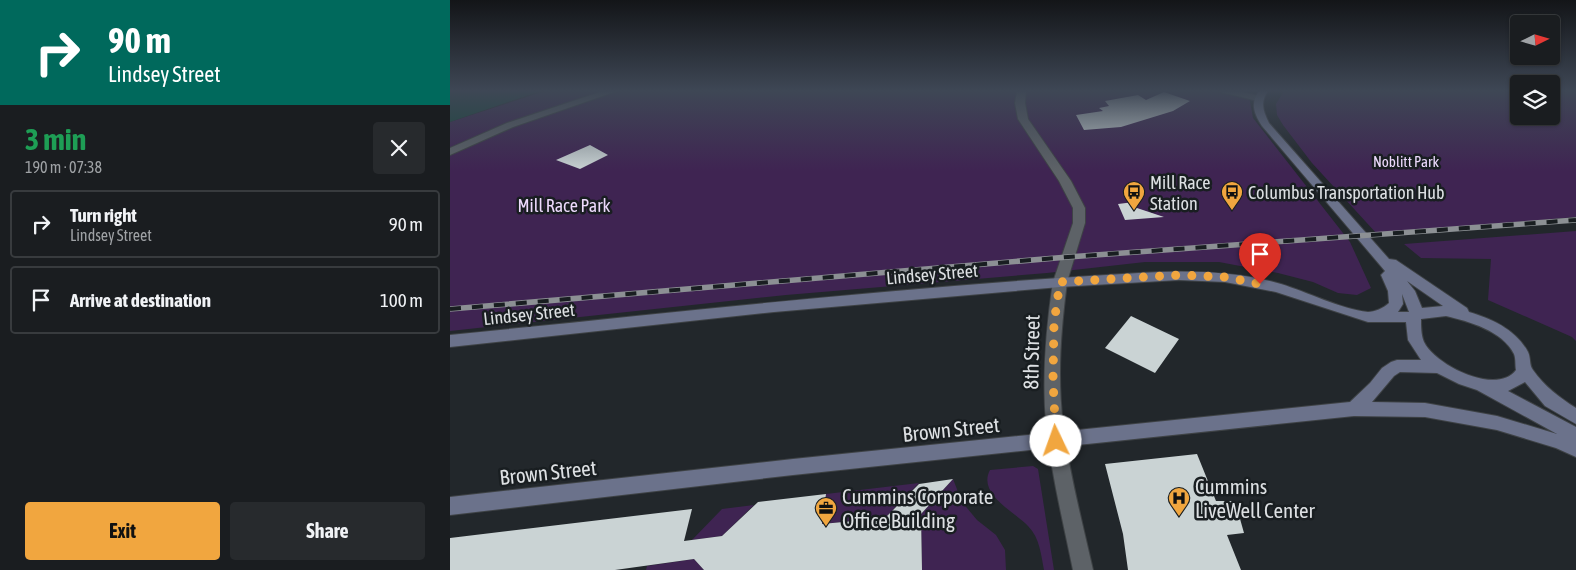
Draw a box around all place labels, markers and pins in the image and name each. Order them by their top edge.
place label: Mill Race Station [1150,172,1210,214]
bus stop icon: Mill Race Station [1122,180,1146,211]
bus stop icon: Columbus Transportation Hub [1220,180,1244,211]
place label: Columbus Transportation Hub [1248,182,1445,203]
pin [1239,233,1281,284]
place label: Cummins LiveWell Center [1195,474,1316,522]
place label: Cummins Corporate Office Building [842,484,993,532]
hospital icon: Cummins LiveWell Center [1167,486,1191,517]
office icon: Cummins Corporate Office Building [814,496,838,527]

